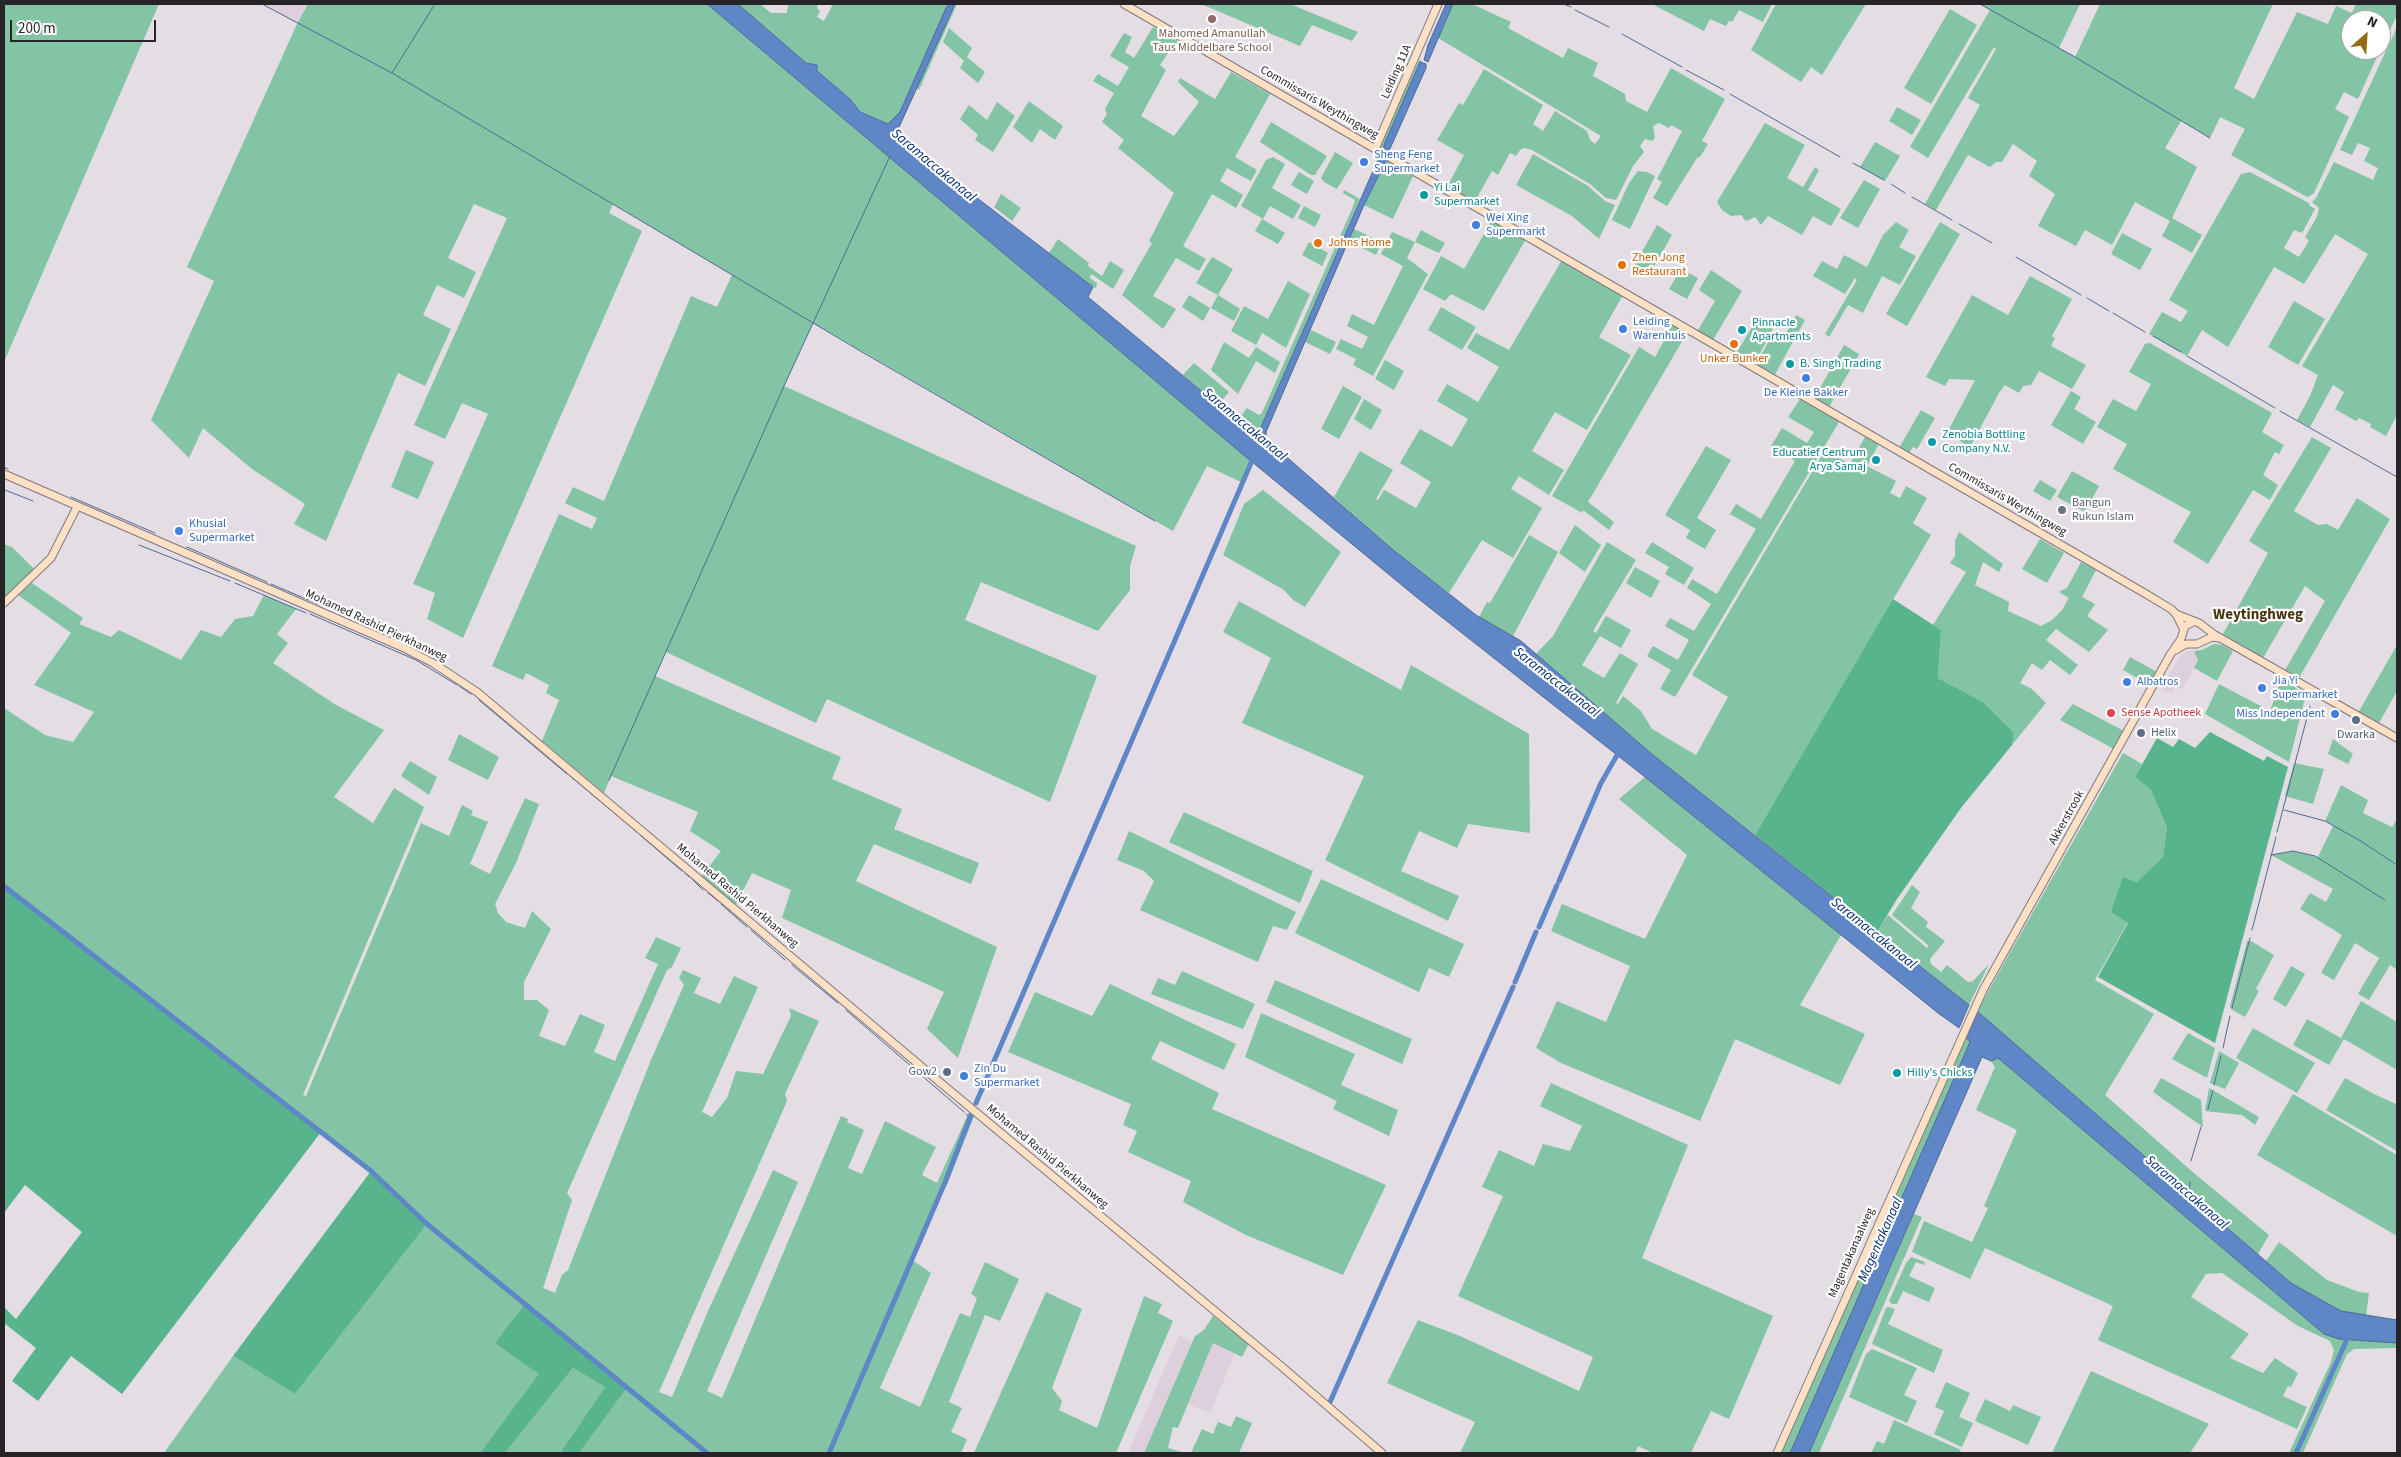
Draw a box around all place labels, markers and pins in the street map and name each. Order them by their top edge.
marker: Mahomed Amanullah Taus Middelbare School [1206,13,1218,25]
place label: Mahomed Amanullah Taus Middelbare School [1153,27,1271,55]
place label: Sheng Feng Supermarket [1374,148,1439,176]
marker: Sheng Feng Supermarket [1358,156,1370,168]
place label: Yi Lai Supermarket [1434,181,1499,209]
marker: Yi Lai Supermarket [1418,189,1430,201]
place label: Wei Xing Supermarkt [1486,211,1546,239]
marker: Wei Xing Supermarkt [1470,219,1482,231]
place label: Johns Home [1328,236,1391,250]
marker: Johns Home [1312,237,1324,249]
place label: Zhen Jong Restaurant [1632,251,1686,279]
marker: Zhen Jong Restaurant [1616,259,1628,271]
place label: Leiding Warenhuis [1633,315,1686,343]
place label: Pinnacle Apartments [1752,316,1811,344]
marker: Leiding Warenhuis [1617,323,1629,335]
marker: Pinnacle Apartments [1736,324,1748,336]
marker: Unker Bunker [1728,338,1740,350]
place label: Unker Bunker [1700,352,1768,366]
place label: B. Singh Trading [1800,357,1881,371]
marker: B. Singh Trading [1784,358,1796,370]
marker: De Kleine Bakker [1800,372,1812,384]
place label: De Kleine Bakker [1764,386,1848,400]
place label: Zenobia Bottling Company N.V. [1942,428,2025,456]
marker: Zenobia Bottling Company N.V. [1926,436,1938,448]
place label: Educatief Centrum Arya Samaj [1772,446,1866,474]
marker: Educatief Centrum Arya Samaj [1870,454,1882,466]
place label: Bangun Rukun Islam [2072,496,2134,524]
marker: Bangun Rukun Islam [2056,504,2068,516]
place label: Khusial Supermarket [189,517,254,545]
marker: Khusial Supermarket [173,525,185,537]
place label: Jia Yi Supermarket [2272,674,2337,702]
place label: Albatros [2137,675,2179,689]
marker: Albatros [2121,676,2133,688]
marker: Jia Yi Supermarket [2256,682,2268,694]
place label: Sense Apotheek [2121,706,2201,720]
marker: Sense Apotheek [2105,707,2117,719]
place label: Miss Independent [2236,707,2325,721]
marker: Miss Independent [2329,708,2341,720]
marker: Dwarka [2350,714,2362,726]
place label: Helix [2151,726,2176,740]
marker: Helix [2135,727,2147,739]
place label: Dwarka [2337,728,2375,742]
place label: Zin Du Supermarket [974,1062,1039,1090]
place label: Gow2 [909,1065,937,1079]
marker: Gow2 [941,1066,953,1078]
place label: Hilly's Chicks [1907,1066,1972,1080]
marker: Hilly's Chicks [1891,1067,1903,1079]
marker: Zin Du Supermarket [958,1070,970,1082]

